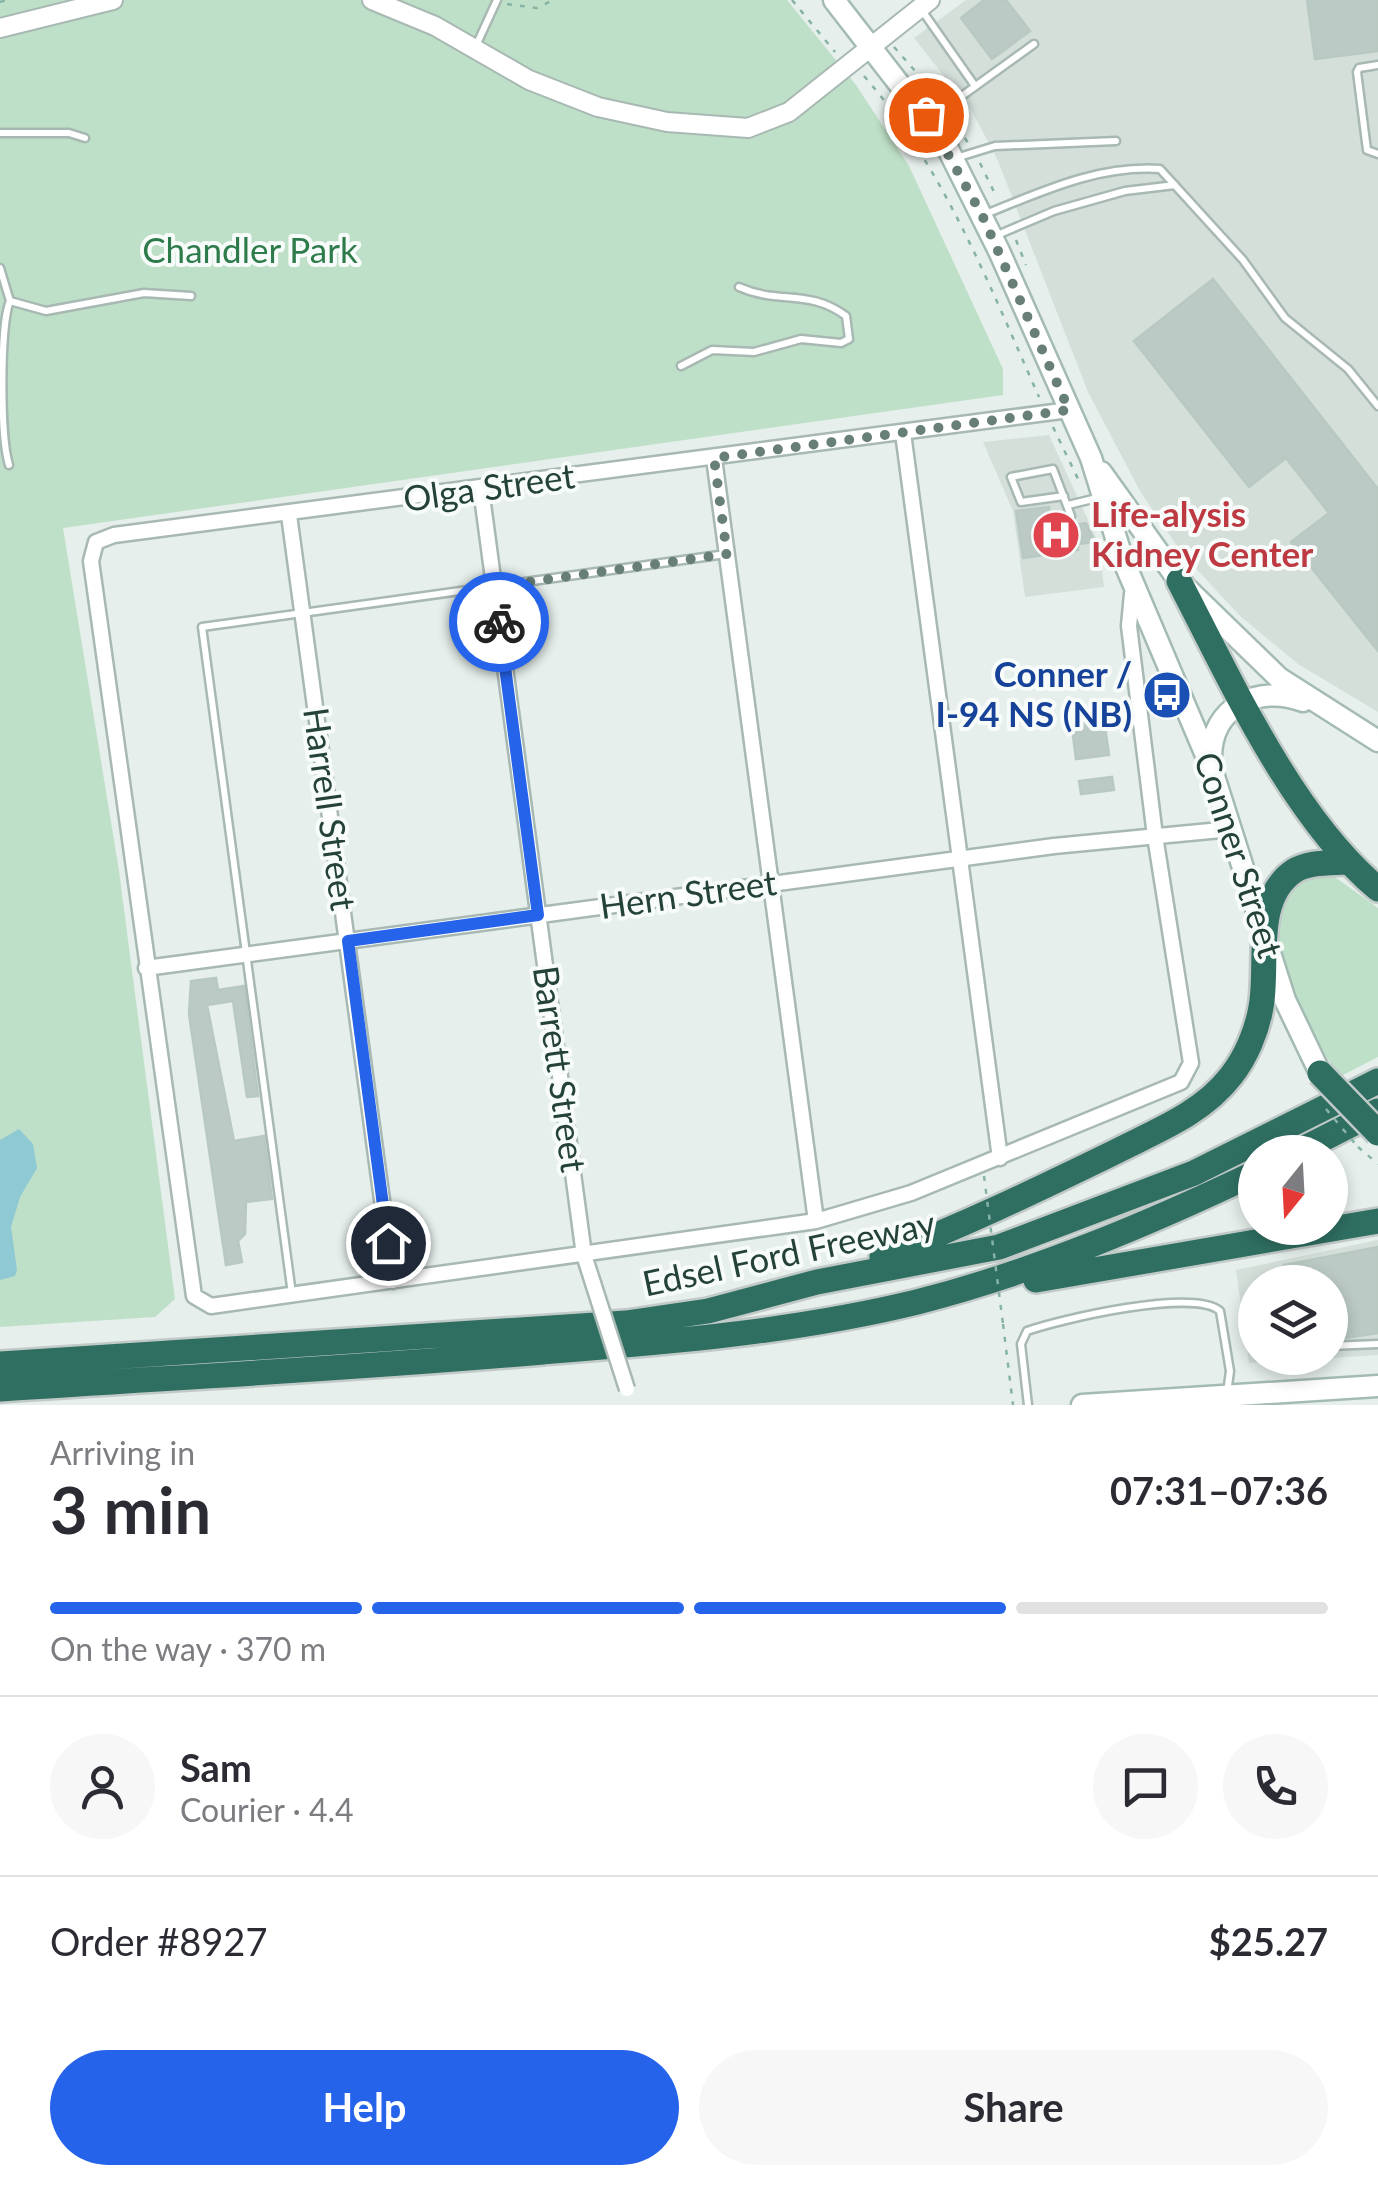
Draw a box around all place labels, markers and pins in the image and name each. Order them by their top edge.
pin [884,73,969,158]
place label: Life-alysis Kidney Center [1091,492,1313,574]
hospital icon: Life-alysis Kidney Center [1030,509,1082,561]
place label: Conner / I-94 NS (NB) [936,652,1132,734]
bus stop icon: Conner / I-94 NS (NB) [1141,669,1193,721]
pin [346,1201,431,1286]

